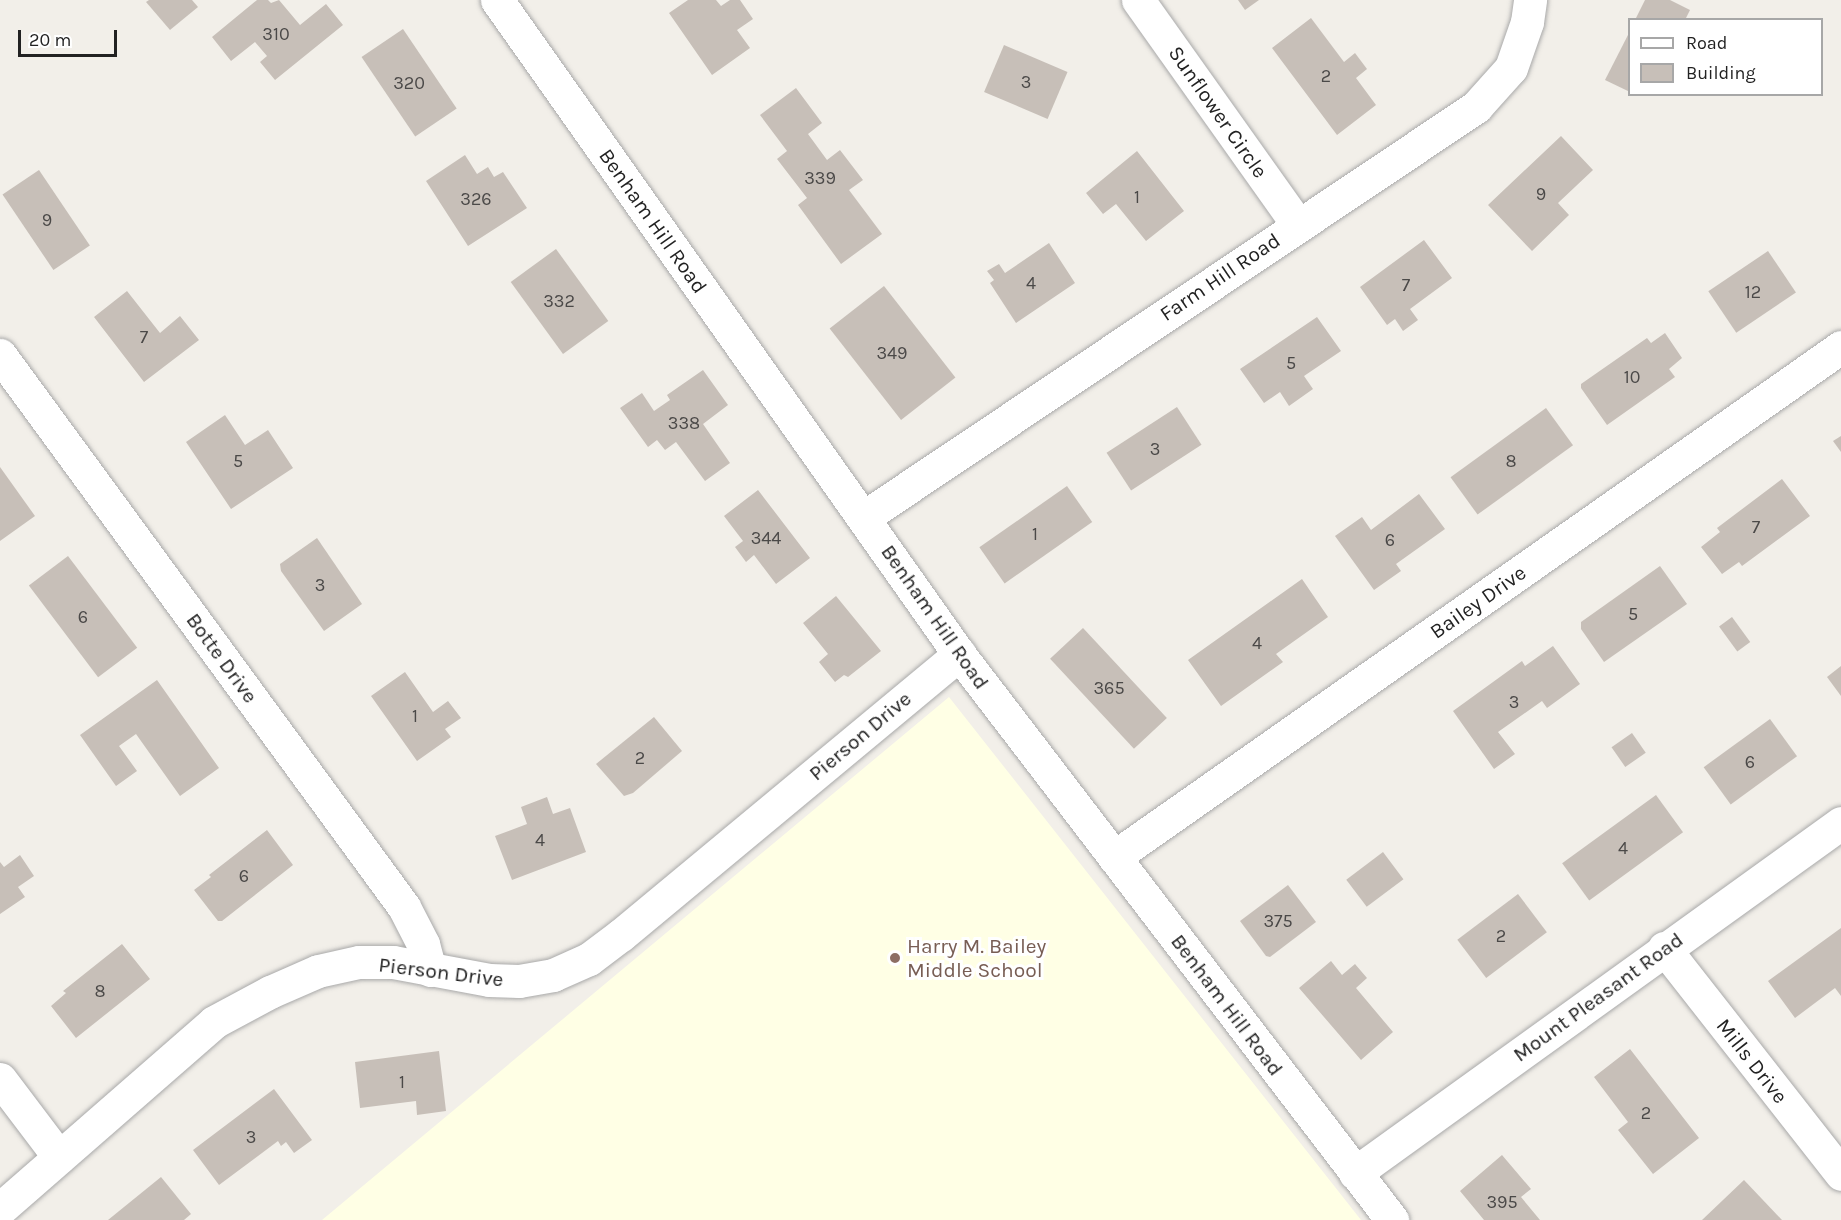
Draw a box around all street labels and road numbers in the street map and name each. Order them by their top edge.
street label: Sunflower Circle [1163,41,1273,183]
street label: Benham Hill Road [594,144,712,298]
street label: Farm Hill Road [1155,228,1285,326]
street label: Benham Hill Road [876,540,994,694]
street label: Bailey Drive [1425,560,1531,644]
street label: Botte Drive [181,608,263,708]
street label: Pierson Drive [804,686,916,786]
street label: Mount Pleasant Road [1508,927,1688,1067]
street label: Benham Hill Road [1166,929,1288,1081]
street label: Pierson Drive [377,952,505,992]
street label: Mills Drive [1711,1013,1793,1109]

